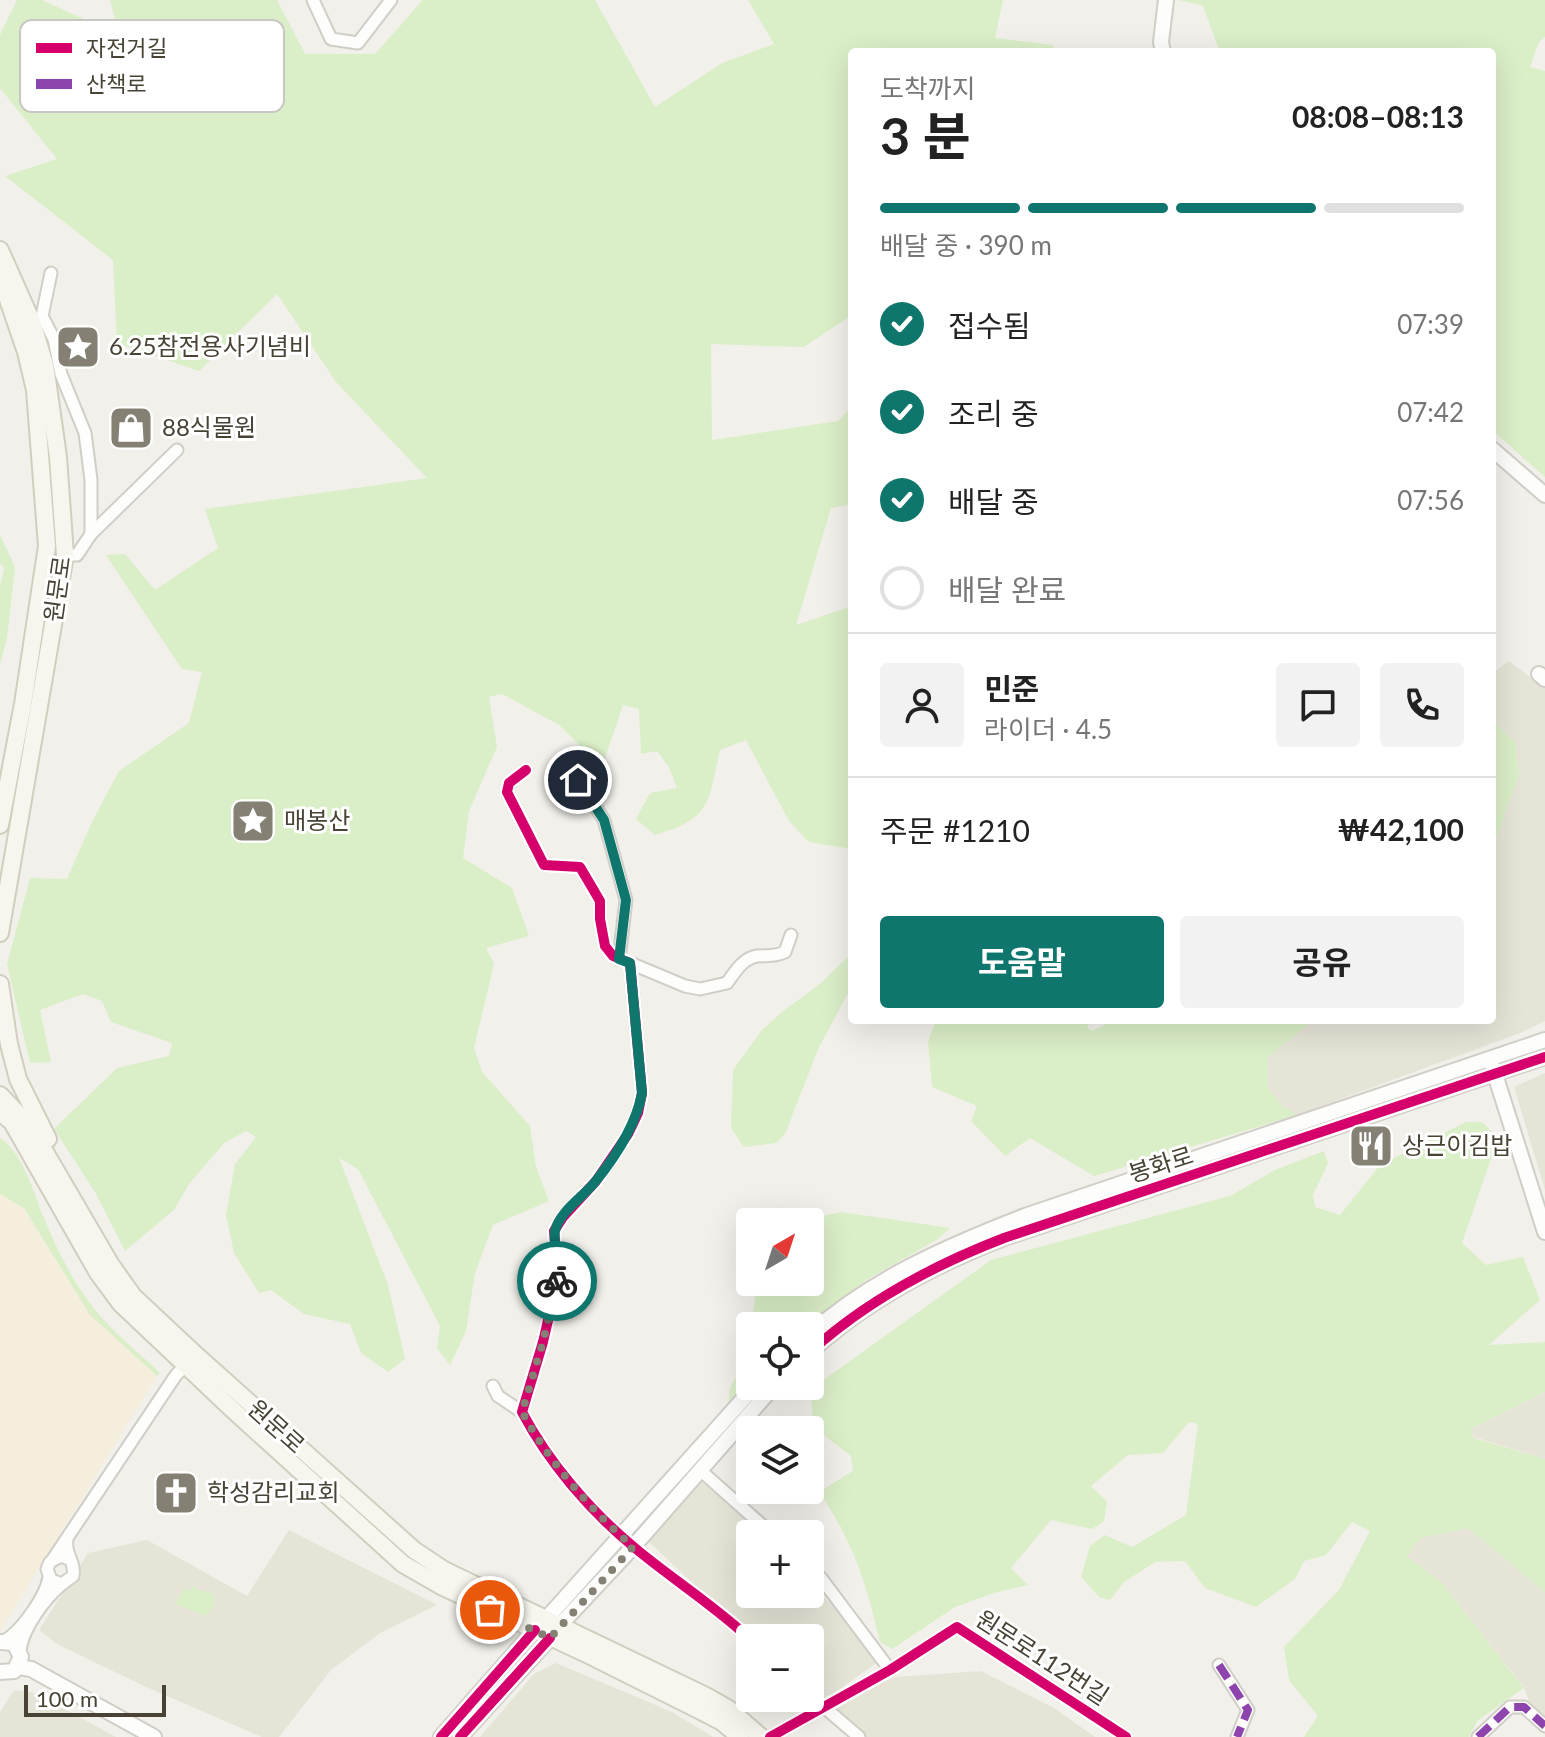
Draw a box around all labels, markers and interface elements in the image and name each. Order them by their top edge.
legend [20,20,284,112]
text: 자전거길 [86,34,167,61]
text: 산책로 [86,70,147,97]
text: 도착까지 [880,72,976,104]
text: 08:08–08:13 [1292,98,1464,134]
text: 3 분 [880,104,971,166]
text: 배달 중 · 390 m [880,229,1052,261]
icon: check [880,302,924,346]
text: 접수됨 [948,307,1031,343]
text: 07:39 [1397,308,1464,340]
place icon: 6.25참전용사기념비 [54,323,102,371]
place label: 6.25참전용사기념비 [109,331,311,360]
icon: check [880,390,924,434]
text: 조리 중 [948,395,1038,431]
text: 07:42 [1397,396,1464,428]
shop icon: 88식물원 [107,404,155,452]
place label: 88식물원 [162,412,256,441]
icon: check [880,478,924,522]
text: 배달 중 [948,483,1038,519]
text: 07:56 [1397,484,1464,516]
street label: 원문로 [38,554,75,624]
text: 배달 완료 [948,571,1066,607]
button: person [880,663,964,747]
button: chat [1276,663,1360,747]
button: phone [1380,663,1464,747]
text: 민준 [984,670,1039,706]
text: 라이더 · 4.5 [984,713,1112,745]
pin [544,746,612,814]
icon: home [556,758,600,802]
place icon: 매봉산 [229,797,277,845]
place label: 매봉산 [284,805,350,834]
text: ₩42,100 [1338,811,1464,847]
text: 주문 #1210 [880,812,1030,848]
button: 도움말 [880,916,1164,1008]
button: 공유 [1180,916,1464,1008]
restaurant icon: 상근이김밥 [1347,1122,1395,1170]
place label: 상근이김밥 [1402,1130,1512,1159]
street label: 봉화로 [1125,1140,1197,1188]
north arrow [736,1208,824,1296]
map controls [736,1208,824,1712]
courier [517,1241,597,1321]
icon: bike [535,1259,579,1303]
button: locate [736,1312,824,1400]
street label: 원문로 [243,1393,311,1459]
button: layers [736,1416,824,1504]
church icon: 학성감리교회 [152,1469,200,1517]
place label: 학성감리교회 [207,1477,339,1506]
button: + [736,1520,824,1608]
pin [456,1576,524,1644]
icon: bag [468,1588,512,1632]
street label: 원문로112번길 [971,1603,1115,1710]
button: − [736,1624,824,1712]
scale bar [24,1681,166,1717]
text: 100 m [36,1685,98,1712]

